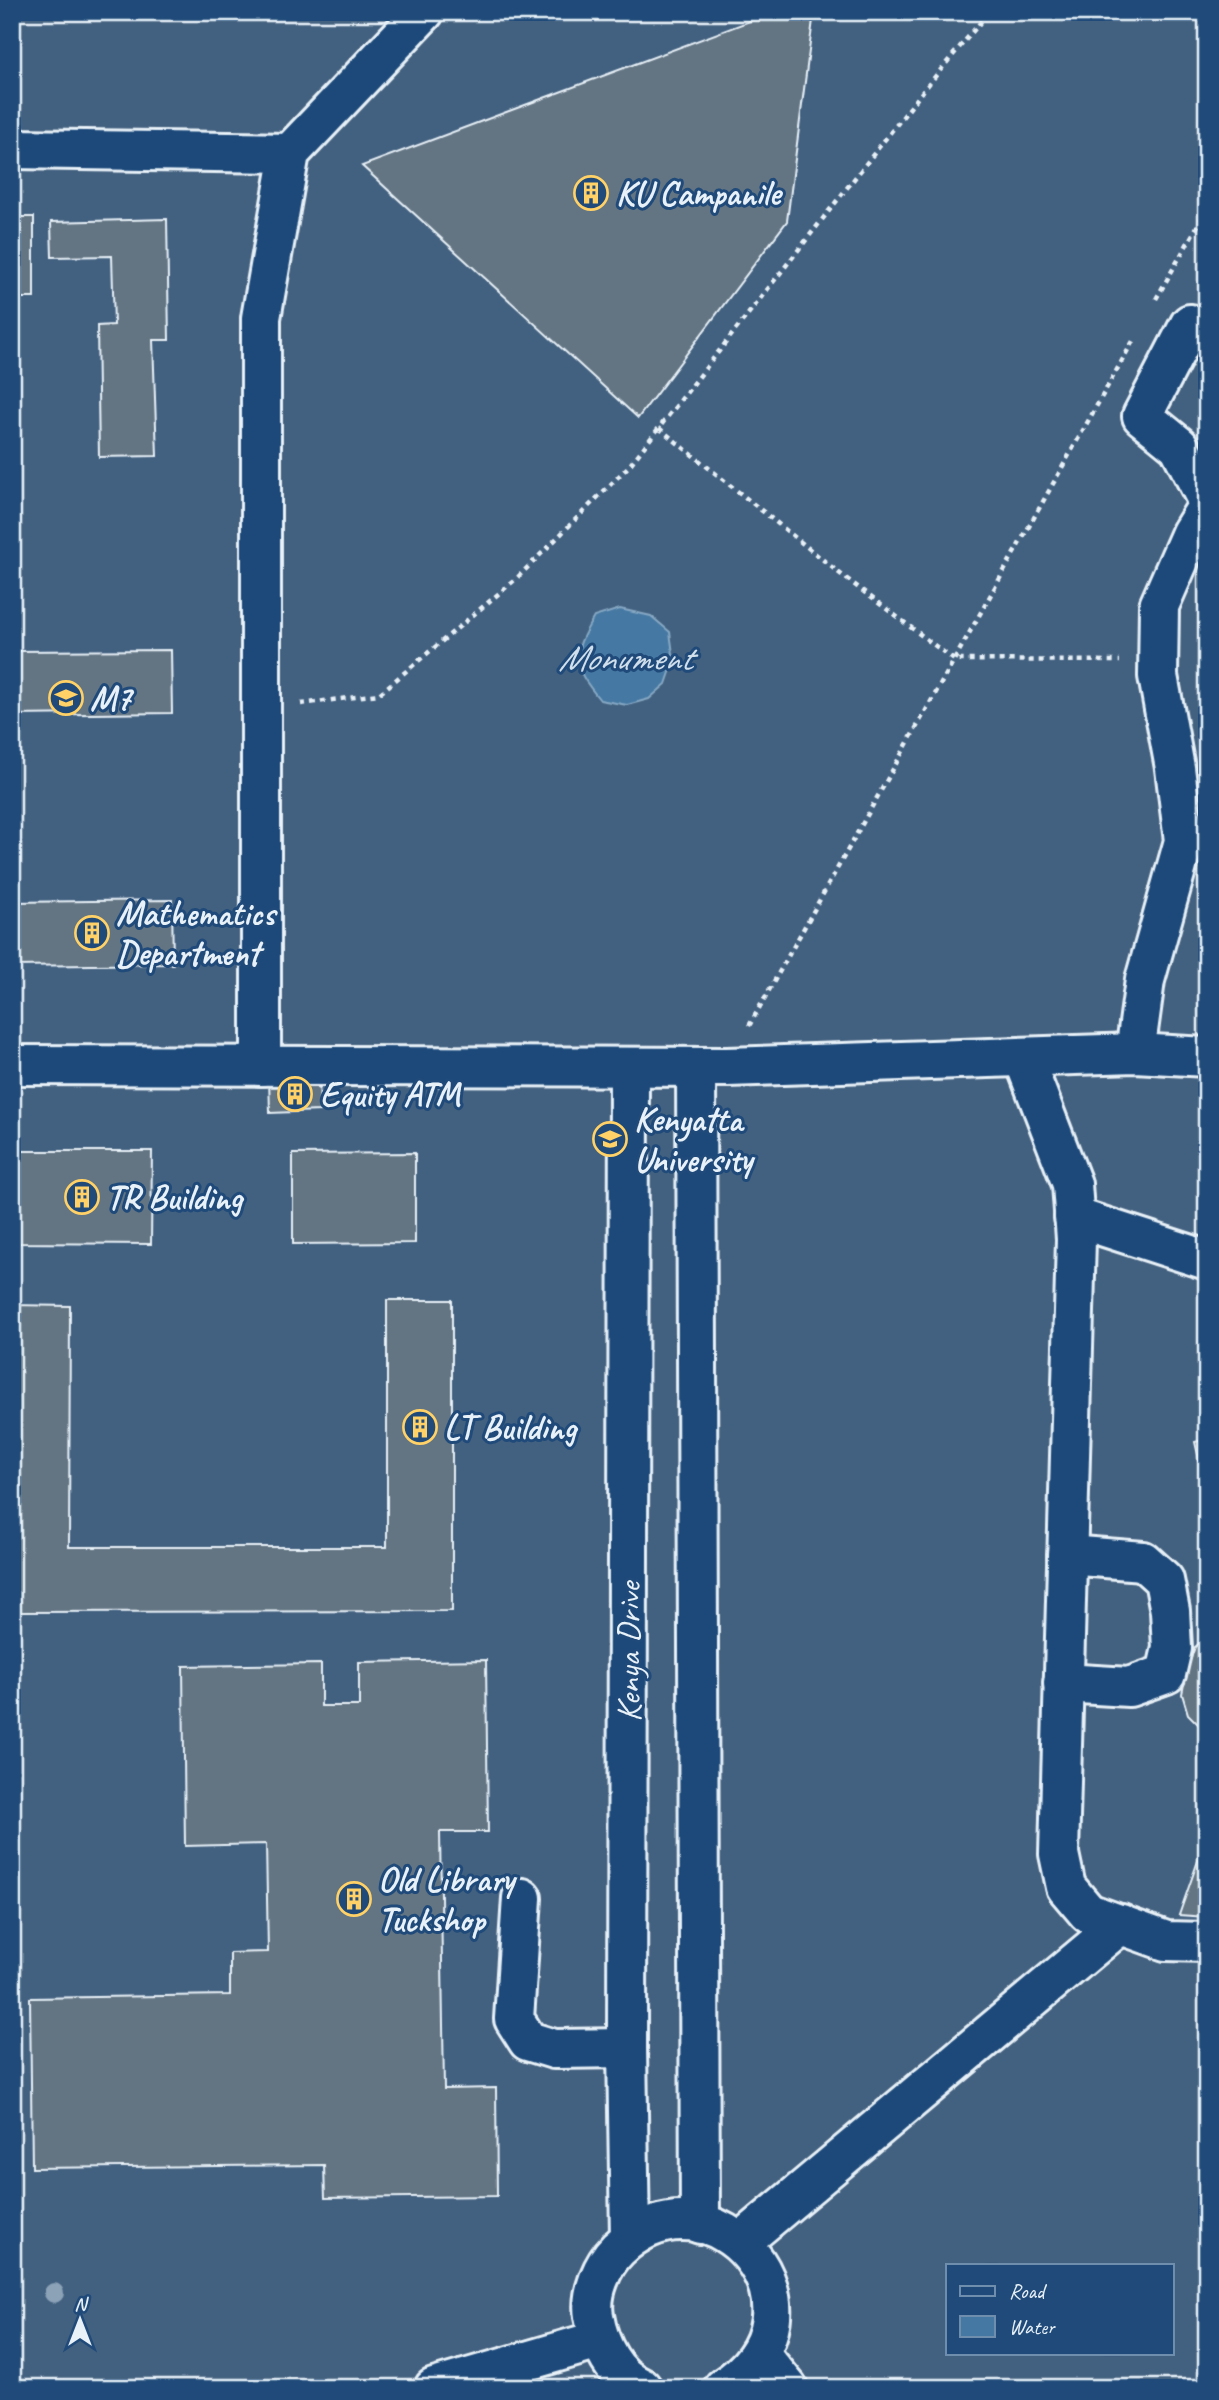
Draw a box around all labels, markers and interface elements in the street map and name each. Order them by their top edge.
place label: KU Campanile [616,171,784,216]
building icon: KU Campanile [572,174,610,212]
water label: Monument [558,634,699,681]
place label: M7 [90,676,135,721]
school or university icon: M7 [47,679,85,717]
place label: Mathematics Department [116,891,278,976]
building icon: Mathematics Department [73,914,111,952]
place label: Equity ATM [320,1072,462,1117]
building icon: Equity ATM [276,1075,314,1113]
place label: Kenyatta University [634,1097,756,1182]
school or university icon: Kenyatta University [591,1120,629,1158]
place label: TR Building [106,1175,244,1220]
building icon: TR Building [63,1178,101,1216]
place label: LT Building [444,1405,578,1450]
building icon: LT Building [401,1408,439,1446]
street label: Kenya Drive [606,1579,651,1722]
place label: Old Library Tuckshop [378,1857,518,1942]
building icon: Old Library Tuckshop [335,1880,373,1918]
legend [946,2264,1174,2354]
text: Road [1009,2278,1048,2304]
north arrow [46,2284,116,2354]
text: N [74,2292,89,2316]
text: Water [1009,2314,1056,2340]

